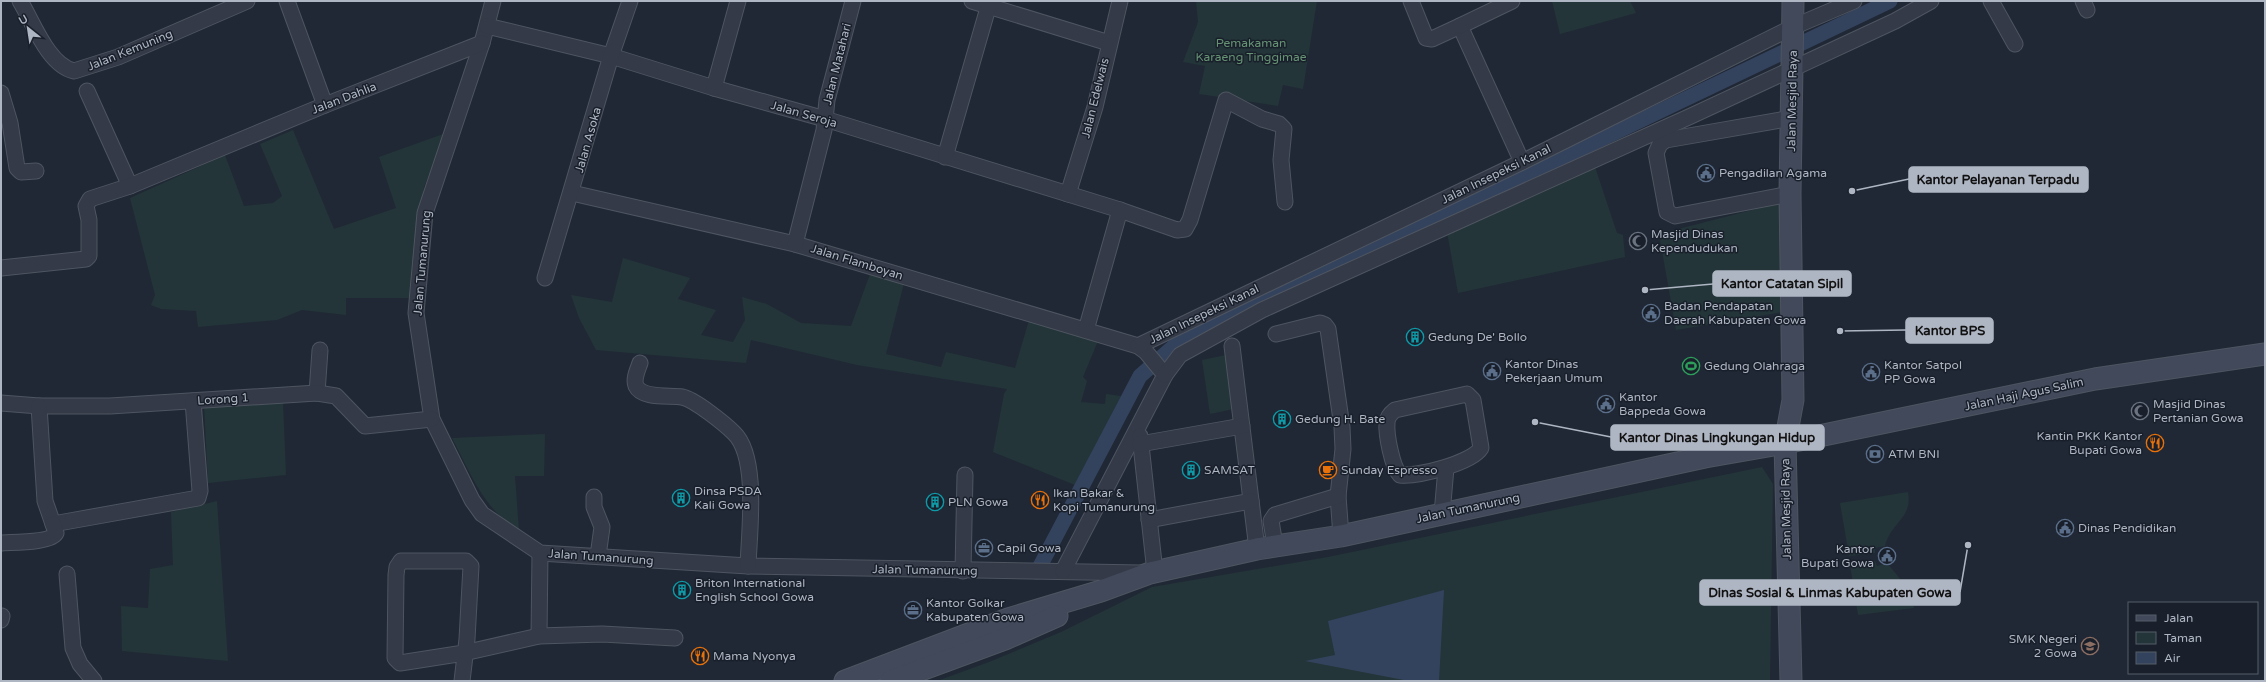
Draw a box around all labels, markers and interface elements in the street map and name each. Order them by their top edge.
north arrow [8,8,48,48]
text: U [16,12,30,27]
street label: Jalan Matahari [820,22,854,106]
street label: Jalan Kemuning [85,27,175,73]
park label: Pemakaman Karaeng Tinggimae [1195,36,1307,64]
street label: Jalan Mesjid Raya [1784,50,1800,152]
street label: Jalan Edelwais [1078,56,1112,140]
street label: Jalan Dahlia [310,79,378,117]
street label: Jalan Seroja [769,98,839,130]
street label: Jalan Asoka [572,106,604,174]
street label: Jalan Insepeksi Kanal [1439,141,1553,207]
public building icon: Pengadilan Agama [1696,163,1716,183]
place label: Pengadilan Agama [1719,166,1827,180]
callout: Kantor Pelayanan Terpadu [1909,167,2088,192]
text: Kantor Pelayanan Terpadu [1916,172,2080,188]
street label: Jalan Tumanurung [410,210,434,316]
place label: Masjid Dinas Kependudukan [1651,227,1738,255]
mosque icon: Masjid Dinas Kependudukan [1628,231,1648,251]
street label: Jalan Flamboyan [809,241,905,283]
callout: Kantor Catatan Sipil [1713,271,1851,296]
text: Kantor Catatan Sipil [1721,276,1843,292]
street label: Jalan Insepeksi Kanal [1147,281,1261,347]
place label: Badan Pendapatan Daerah Kabupaten Gowa [1664,299,1806,327]
public building icon: Badan Pendapatan Daerah Kabupaten Gowa [1641,303,1661,323]
callout: Kantor BPS [1906,318,1993,343]
text: Kantor BPS [1915,323,1985,339]
building icon: Gedung De' Bollo [1405,327,1425,347]
place label: Gedung De' Bollo [1428,330,1527,344]
sports icon: Gedung Olahraga [1681,356,1701,376]
place label: Kantor Dinas Pekerjaan Umum [1505,357,1603,385]
place label: Kantor Satpol PP Gowa [1884,358,1962,386]
place label: Gedung Olahraga [1704,359,1805,373]
public building icon: Kantor Dinas Pekerjaan Umum [1482,361,1502,381]
public building icon: Kantor Satpol PP Gowa [1861,362,1881,382]
street label: Jalan Haji Agus Salim [1963,375,2085,413]
street label: Lorong 1 [197,390,249,408]
place label: Kantor Bappeda Gowa [1619,390,1706,418]
public building icon: Kantor Bappeda Gowa [1596,394,1616,414]
place label: Masjid Dinas Pertanian Gowa [2153,397,2244,425]
mosque icon: Masjid Dinas Pertanian Gowa [2130,401,2150,421]
building icon: Gedung H. Bate [1272,409,1292,429]
place label: Gedung H. Bate [1295,412,1385,426]
callout: Kantor Dinas Lingkungan Hidup [1611,425,1824,450]
place label: Kantin PKK Kantor Bupati Gowa [2036,429,2142,457]
text: Kantor Dinas Lingkungan Hidup [1619,430,1815,446]
restaurant icon: Kantin PKK Kantor Bupati Gowa [2145,433,2165,453]
bank icon: ATM BNI [1865,444,1885,464]
place label: ATM BNI [1888,447,1940,461]
street label: Jalan Mesjid Raya [1778,458,1794,560]
building icon: SAMSAT [1181,460,1201,480]
cafe icon: Sunday Espresso [1318,460,1338,480]
place label: SAMSAT [1204,463,1256,477]
place label: Sunday Espresso [1341,463,1438,477]
place label: Dinsa PSDA Kali Gowa [694,484,762,512]
place label: Ikan Bakar & Kopi Tumanurung [1053,486,1155,514]
building icon: Dinsa PSDA Kali Gowa [671,488,691,508]
restaurant icon: Ikan Bakar & Kopi Tumanurung [1030,490,1050,510]
street label: Jalan Tumanurung [1415,490,1521,526]
building icon: PLN Gowa [925,492,945,512]
place label: PLN Gowa [948,495,1008,509]
public building icon: Dinas Pendidikan [2055,518,2075,538]
place label: Dinas Pendidikan [2078,521,2176,535]
office icon: Capil Gowa [974,538,994,558]
place label: Capil Gowa [997,541,1061,555]
place label: Kantor Bupati Gowa [1801,542,1874,570]
street label: Jalan Tumanurung [548,546,654,568]
public building icon: Kantor Bupati Gowa [1877,546,1897,566]
street label: Jalan Tumanurung [872,562,978,578]
place label: Briton International English School Gowa [695,576,814,604]
building icon: Briton International English School Gowa [672,580,692,600]
callout: Dinas Sosial & Linmas Kabupaten Gowa [1700,580,1960,605]
text: Dinas Sosial & Linmas Kabupaten Gowa [1708,585,1952,601]
place label: Kantor Golkar Kabupaten Gowa [926,596,1024,624]
office icon: Kantor Golkar Kabupaten Gowa [903,600,923,620]
legend [2128,602,2258,674]
text: Jalan [2164,611,2193,625]
text: Taman [2164,631,2202,645]
place label: SMK Negeri 2 Gowa [2009,632,2077,660]
school or university icon: SMK Negeri 2 Gowa [2080,636,2100,656]
restaurant icon: Mama Nyonya [690,646,710,666]
place label: Mama Nyonya [713,649,796,663]
text: Air [2164,651,2181,665]

